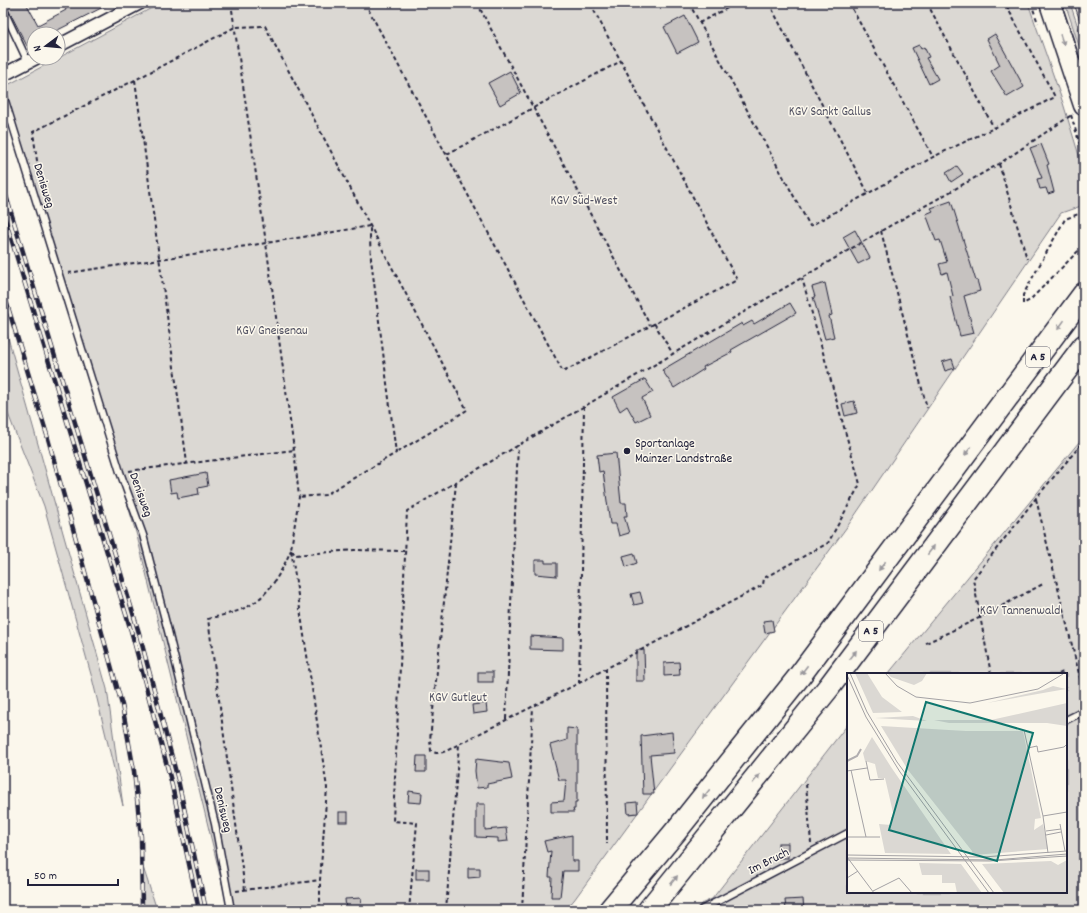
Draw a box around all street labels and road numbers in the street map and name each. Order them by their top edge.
street label: Denisweg [27,161,59,211]
road number: A 5 [1026,347,1050,367]
street label: Denisweg [123,470,157,520]
road number: A 5 [859,621,883,641]
street label: Denisweg [208,785,237,835]
street label: Im Bruch [745,844,793,880]

